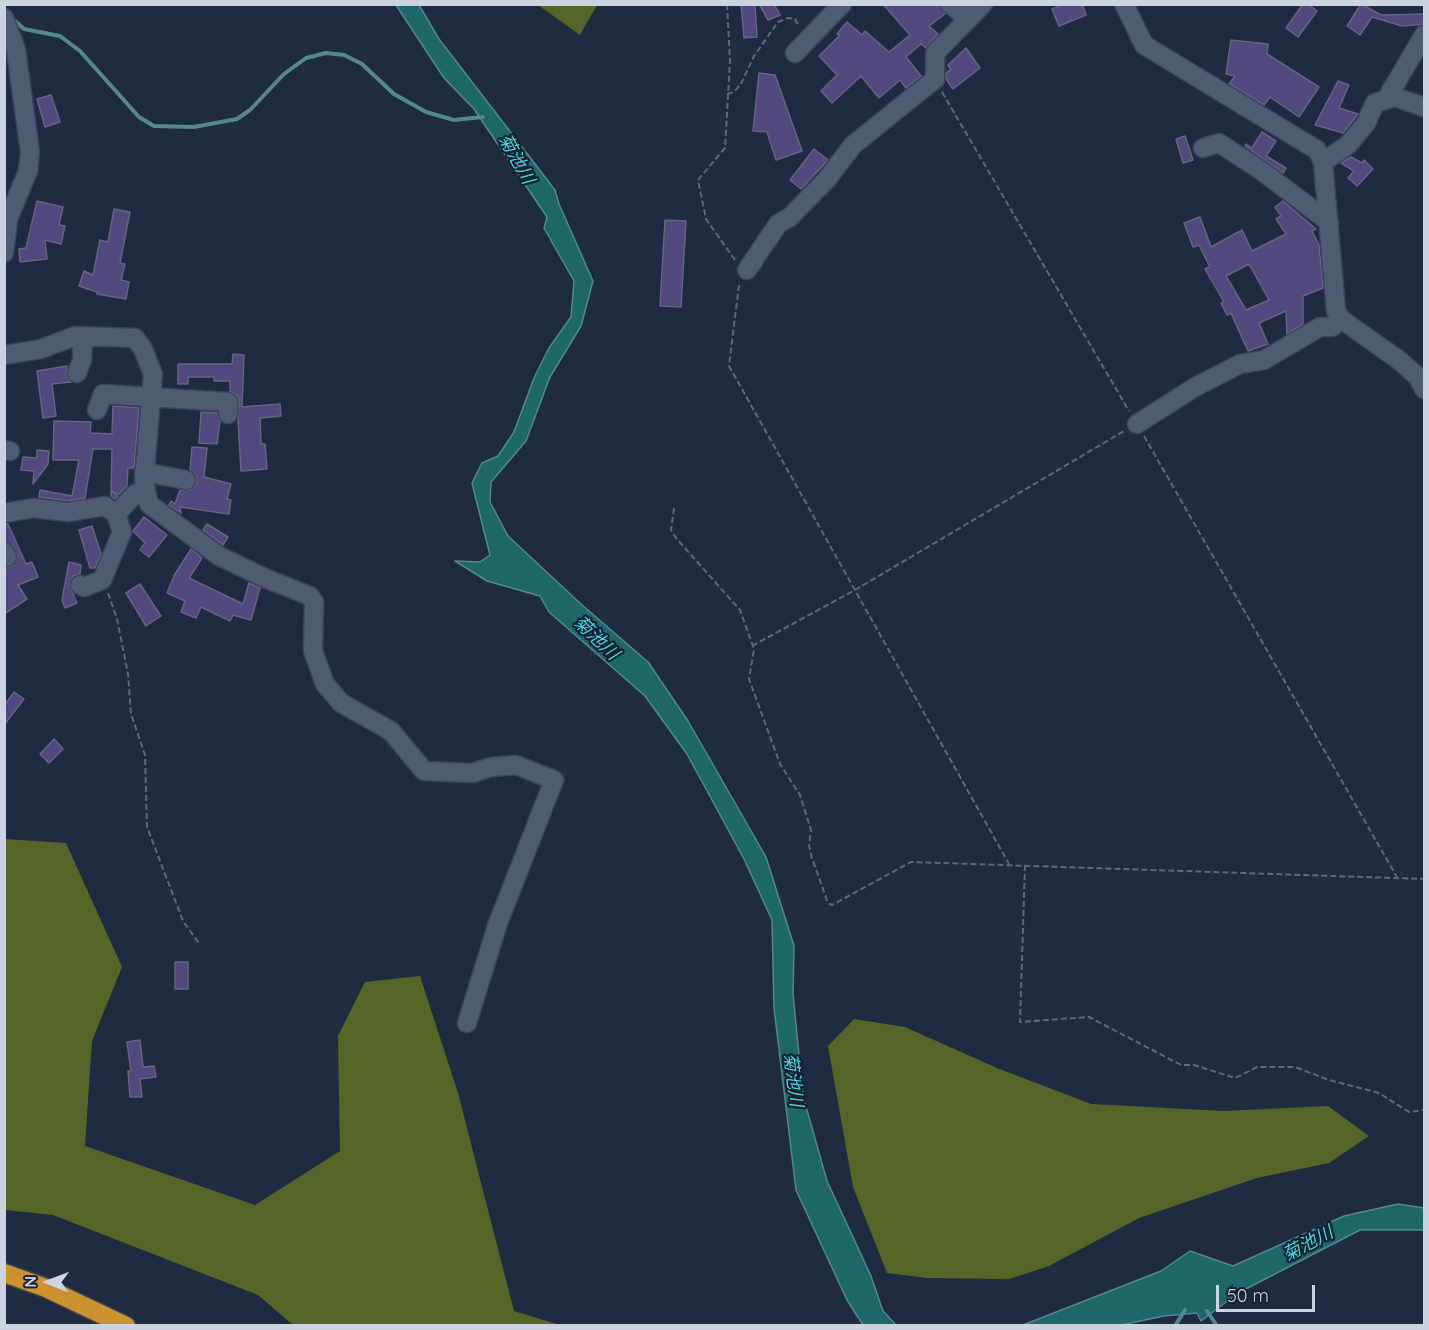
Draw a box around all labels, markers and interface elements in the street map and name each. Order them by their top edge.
water label: 菊池川 [493,130,539,188]
water label: 菊池川 [569,611,623,665]
water label: 菊池川 [779,1052,807,1108]
water label: 菊池川 [1279,1222,1337,1266]
north arrow [18,1252,78,1312]
scale bar [1219,1273,1318,1311]
text: N [20,1276,40,1288]
text: 50 m [1227,1284,1269,1307]

